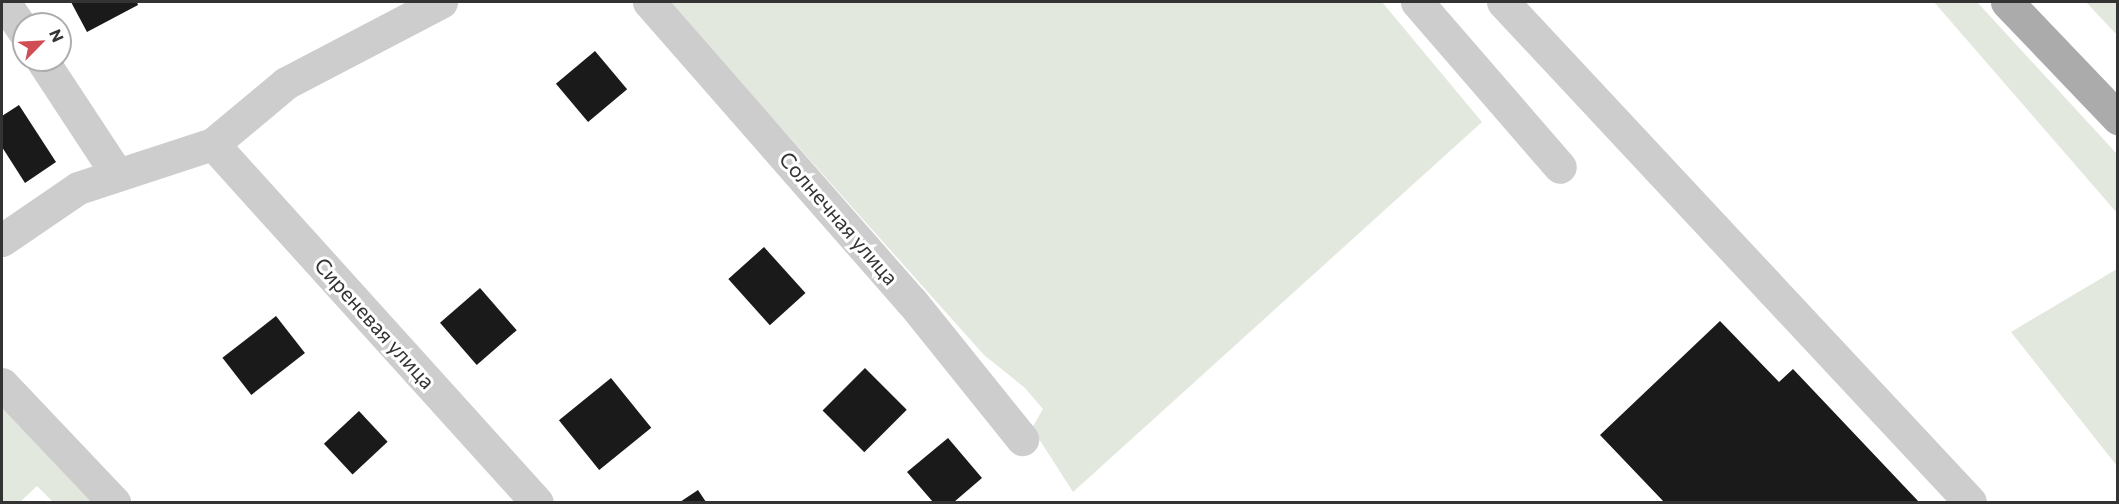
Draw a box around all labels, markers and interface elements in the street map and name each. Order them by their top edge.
north arrow [12,12,72,72]
text: N [46,26,68,45]
street label: Солнечная улица [774,146,904,290]
street label: Сиреневая улица [310,252,440,394]

